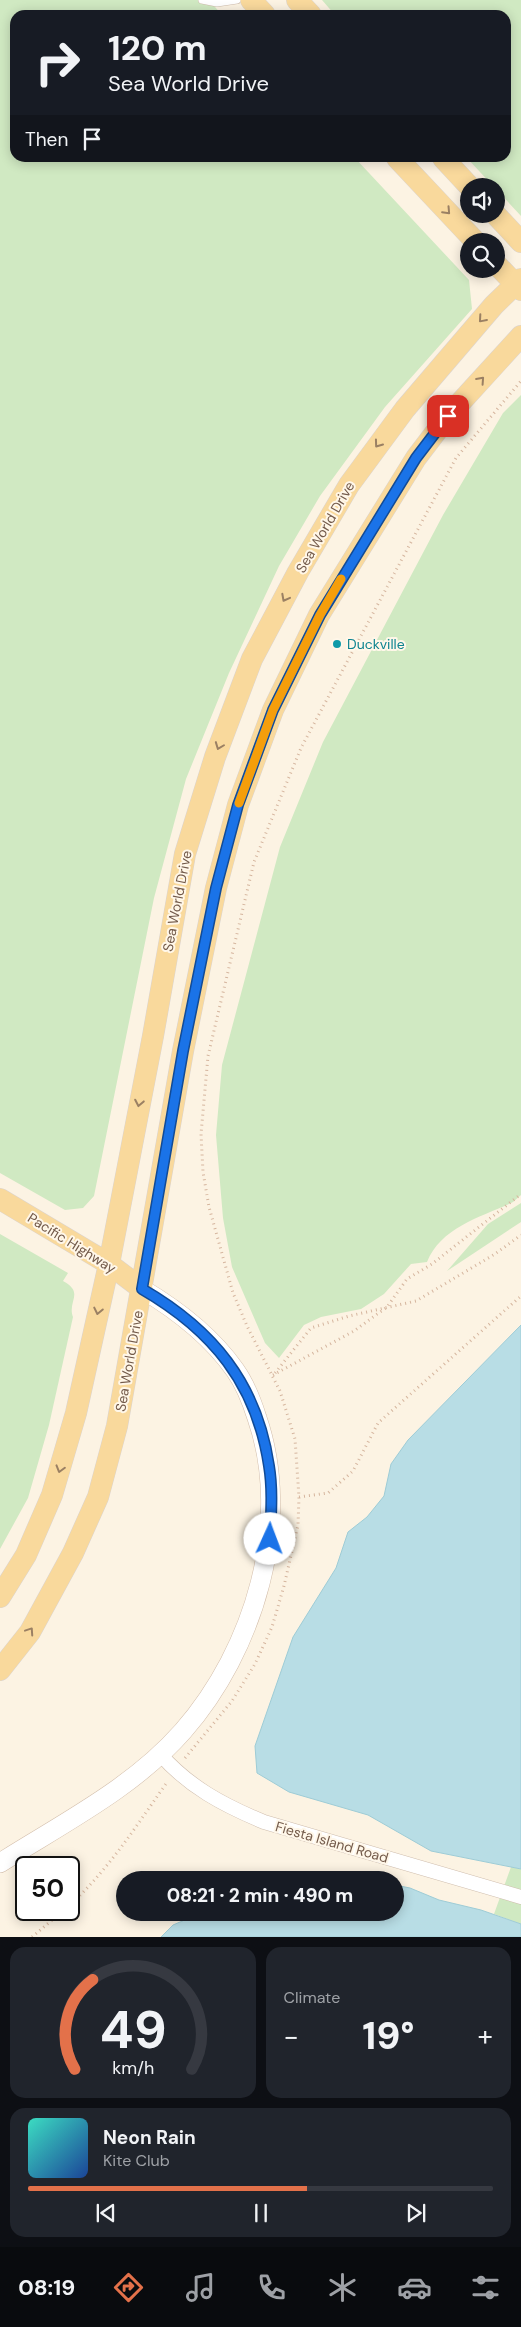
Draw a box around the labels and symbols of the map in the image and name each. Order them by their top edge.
one-way arrow [441,206,450,215]
one-way arrow [479,314,488,323]
one-way arrow [475,377,484,386]
pin [427,395,469,437]
one-way arrow [375,439,384,448]
street label: Sea World Drive [292,478,358,576]
one-way arrow [281,593,291,602]
place label: Duckville [347,635,405,653]
marker: Duckville [331,638,343,650]
one-way arrow [215,741,225,750]
street label: Sea World Drive [158,849,196,953]
one-way arrow [134,1099,145,1107]
street label: Pacific Highway [24,1209,120,1277]
one-way arrow [94,1307,104,1316]
street label: Sea World Drive [111,1309,147,1413]
one-way arrow [55,1465,65,1473]
position arrow [243,1512,295,1564]
one-way arrow [24,1627,33,1637]
street label: Fiesta Island Road [274,1817,390,1867]
speed limit sign: 50 [15,1856,80,1921]

